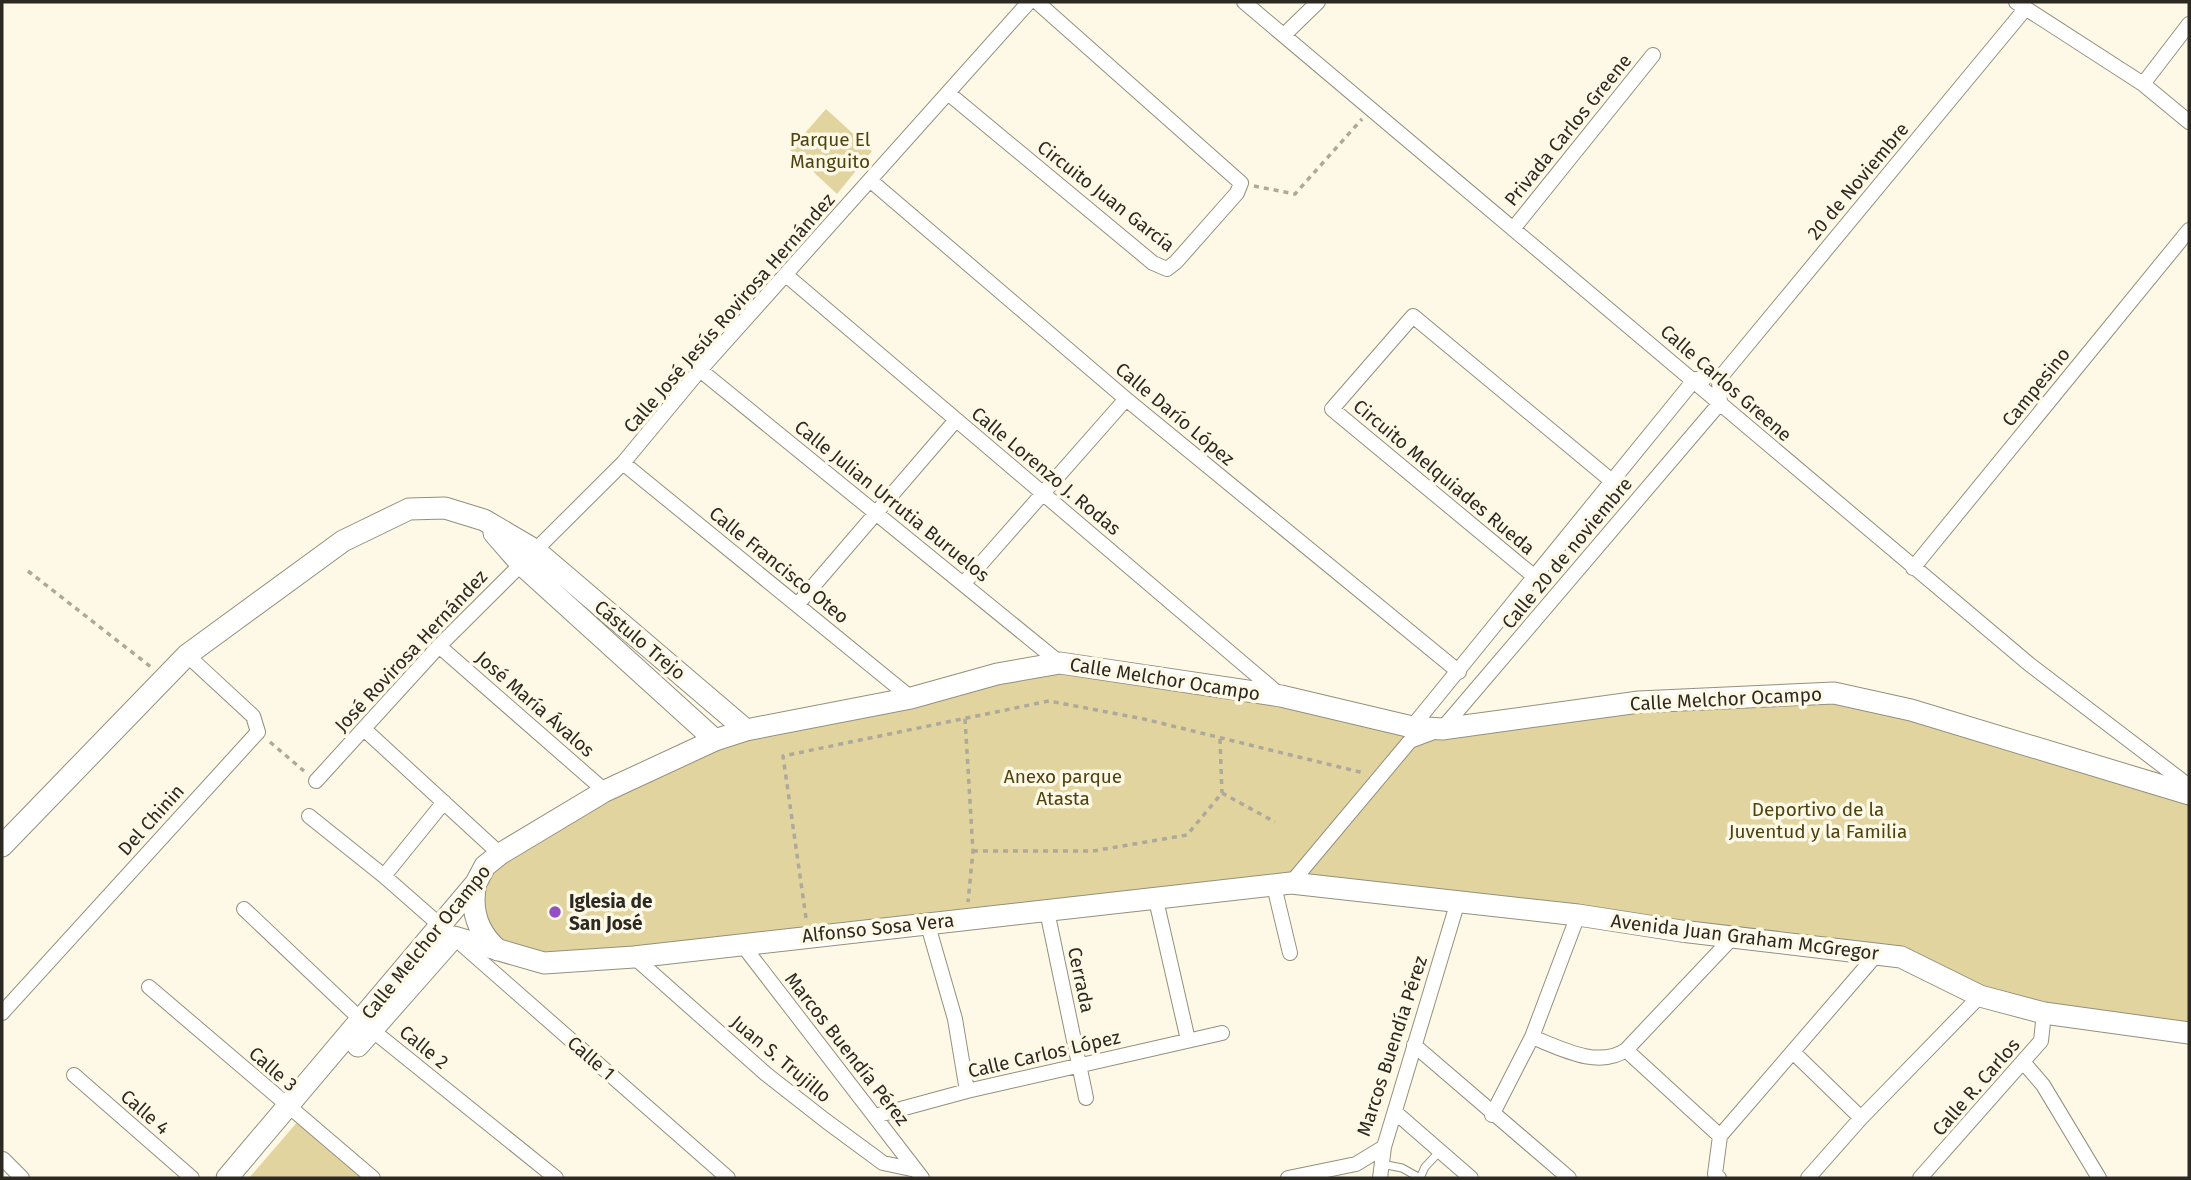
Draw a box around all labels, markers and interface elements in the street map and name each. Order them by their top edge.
street label: Privada Carlos Greene [1500,49,1636,211]
street label: 20 de Noviembre [1802,118,1914,244]
park label: Parque El Manguito [790,128,871,173]
street label: Circuito Juan García [1033,135,1179,257]
street label: Calle José Jesús Rovirosa Hernández [619,188,839,438]
street label: Calle Carlos Greene [1656,320,1796,446]
street label: Campesino [1997,343,2075,431]
street label: Calle Darío López [1111,358,1239,470]
street label: Circuito Melquiades Rueda [1349,394,1539,560]
street label: Calle Lorenzo J. Rodas [967,402,1125,540]
street label: Calle Julian Urrutia Buruelos [790,415,994,587]
street label: Calle 20 de noviembre [1497,473,1637,633]
street label: Calle Francisco Oteo [704,502,854,628]
street label: José Rovirosa Hernández [330,565,492,737]
street label: Cástulo Trejo [590,595,690,685]
street label: José María Ávalos [471,646,599,762]
street label: Calle Melchor Ocampo [1068,653,1262,705]
street label: Calle Melchor Ocampo [1629,682,1823,716]
park label: Anexo parque Atasta [1004,765,1122,810]
street label: Del Chinin [113,780,189,860]
park label: Deportivo de la Juventud y la Familia [1729,798,1907,843]
street label: Calle Melchor Ocampo [357,860,495,1024]
place label: Iglesia de San José [569,890,652,935]
marker: Iglesia de San José [547,904,563,920]
street label: Alfonso Sosa Vera [801,909,955,947]
street label: Avenida Juan Graham McGregor [1610,909,1881,965]
street label: Cerrada [1063,945,1099,1015]
street label: Marcos Buendía Pérez [1352,953,1432,1139]
street label: Marcos Buendía Pérez [780,968,914,1130]
street label: Juan S. Trujillo [726,1010,836,1108]
street label: Calle 2 [395,1020,453,1074]
street label: Calle Carlos López [966,1025,1122,1083]
street label: Calle 1 [563,1031,619,1085]
street label: Calle R. Carlos [1927,1033,2025,1140]
street label: Calle 3 [244,1042,302,1096]
street label: Calle 4 [116,1085,174,1139]

